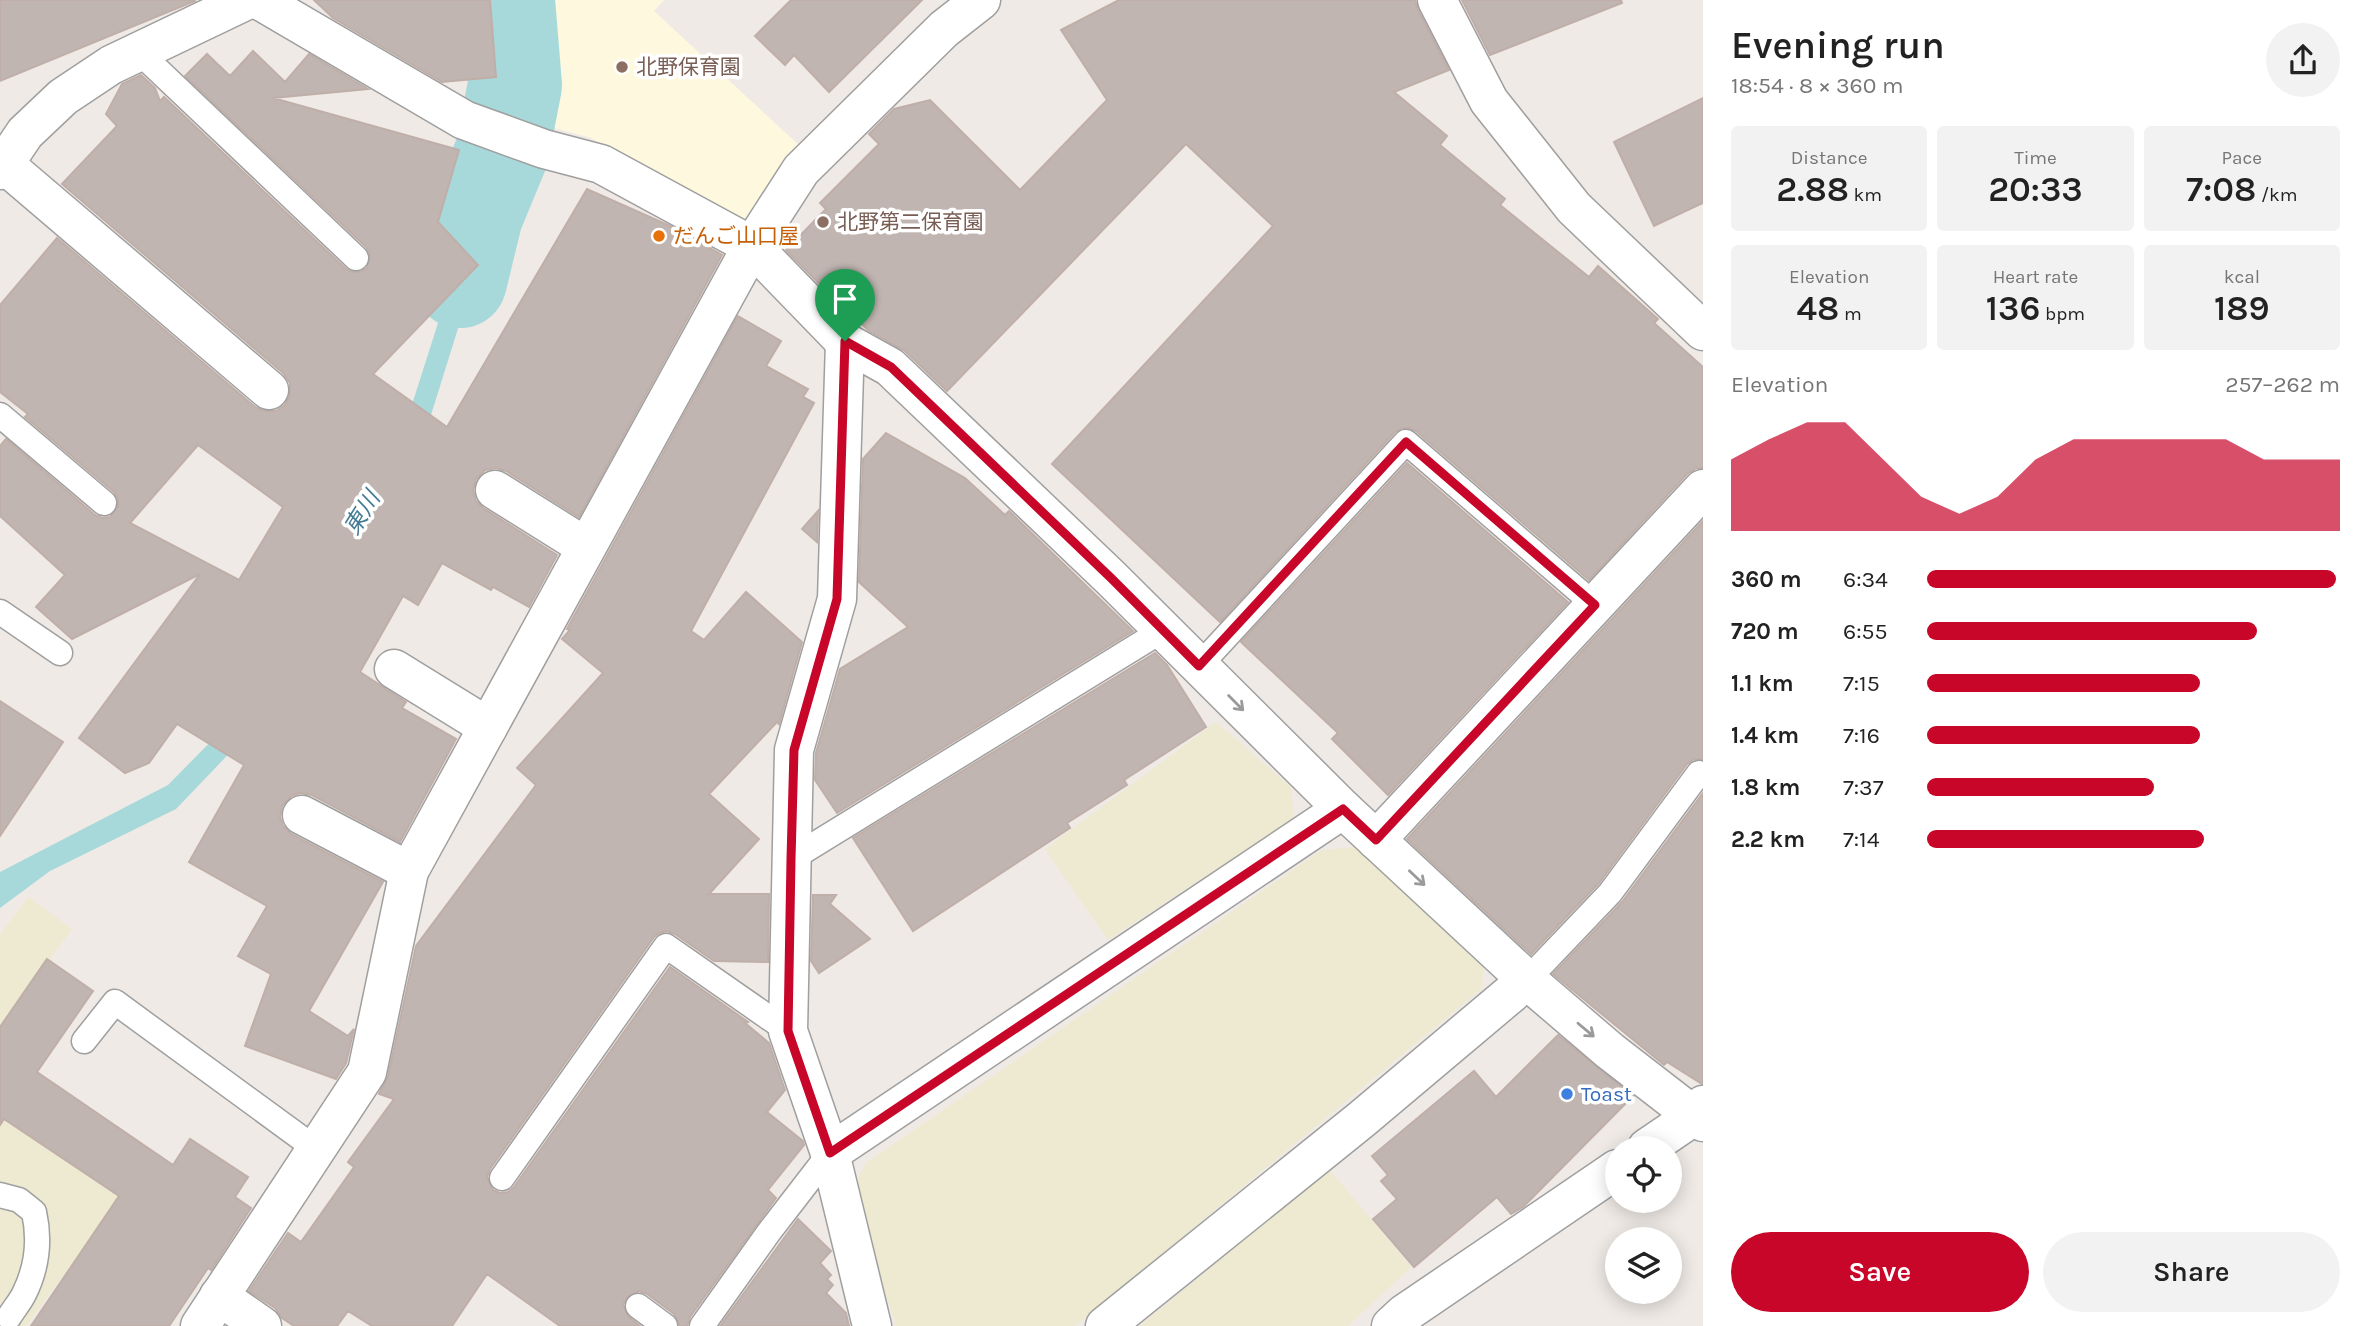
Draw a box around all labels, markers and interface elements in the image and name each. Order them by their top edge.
text: Evening run [1731,23,1945,68]
button: share [2266,23,2340,97]
place label: 北野保育園 [636,55,741,79]
marker: 北野保育園 [614,59,630,75]
text: 18:54 · 8 × 360 m [1731,72,1903,99]
text: Distance [1791,147,1868,169]
text: Time [2014,147,2057,169]
text: Pace [2222,147,2262,169]
text: 2.88 [1776,169,1849,210]
text: 20:33 [1988,169,2083,210]
text: 7:08 [2186,169,2256,210]
text: km [1849,184,1882,206]
text: /km [2256,184,2298,206]
place label: 北野第二保育園 [837,210,984,234]
marker: 北野第二保育園 [815,214,831,230]
place label: だんご山口屋 [673,224,799,248]
marker: だんご山口屋 [651,228,667,244]
text: Elevation [1789,266,1869,288]
text: Heart rate [1993,266,2078,288]
text: kcal [2224,266,2260,288]
pin [815,269,875,341]
icon: arrive [826,280,864,318]
text: 48 [1797,288,1839,329]
text: 136 [1986,288,2040,329]
text: 189 [2214,288,2270,329]
text: m [1839,303,1862,325]
text: bpm [2040,303,2085,325]
text: Elevation [1731,371,1828,398]
text: 257–262 m [2225,371,2340,398]
water label: 東川 [338,484,387,540]
text: 360 m [1731,566,1801,593]
text: 6:34 [1843,566,1888,593]
text: 720 m [1731,618,1799,645]
text: 6:55 [1843,618,1887,645]
text: 1.1 km [1731,670,1794,697]
text: 7:15 [1843,670,1880,697]
one-way arrow [1227,694,1244,711]
text: 1.4 km [1731,722,1799,749]
text: 7:16 [1843,722,1880,749]
text: 1.8 km [1731,774,1800,801]
text: 7:37 [1843,774,1883,801]
text: 2.2 km [1731,826,1805,853]
text: 7:14 [1843,826,1880,853]
one-way arrow [1408,870,1426,886]
one-way arrow [1576,1022,1594,1038]
place label: Toast [1581,1082,1632,1106]
marker: Toast [1559,1086,1575,1102]
map controls [1605,1136,1682,1304]
button: locate [1605,1136,1682,1213]
button: layers [1605,1227,1682,1304]
button: Save [1731,1232,2029,1312]
button: Share [2043,1232,2340,1312]

